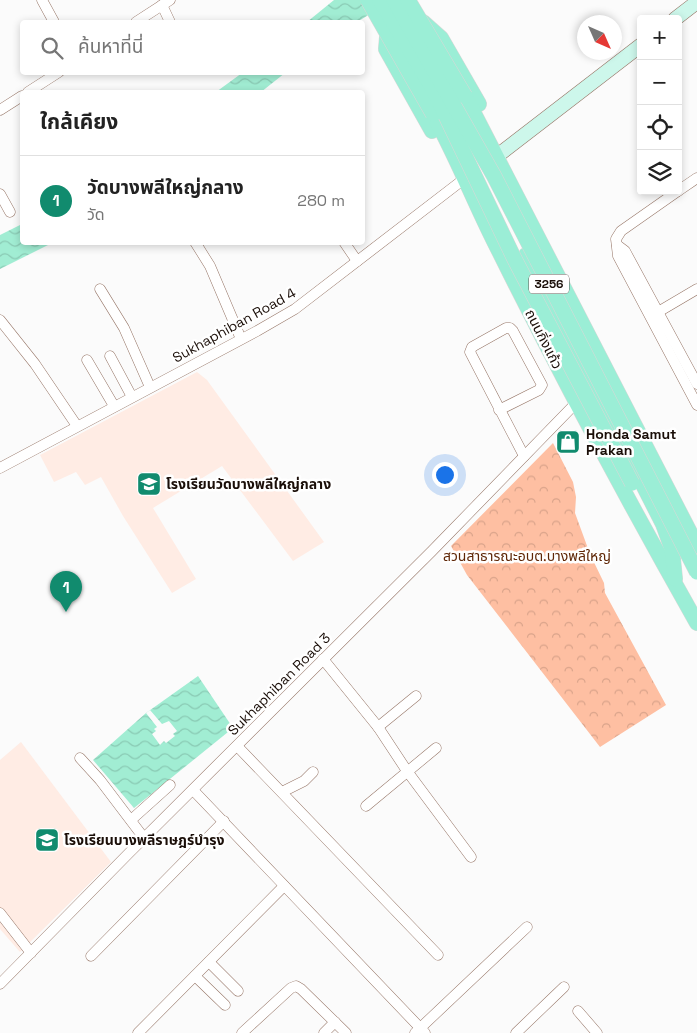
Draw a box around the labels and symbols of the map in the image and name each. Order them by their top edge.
north arrow [577,15,622,60]
road number: 3256 [529,274,569,294]
street label: Sukhaphiban Road 4 [169,283,299,366]
street label: ถนนกิ่งแก้ว [521,306,567,372]
place label: Honda Samut Prakan [586,425,676,459]
shop icon: Honda Samut Prakan [555,429,581,455]
your location [432,462,458,488]
school or university icon: โรงเรียนวัดบางพลีใหญ่กลาง [136,471,162,497]
place label: โรงเรียนวัดบางพลีใหญ่กลาง [166,475,331,493]
park label: สวนสาธารณะอบต.บางพลีใหญ่ [443,547,611,565]
pin: 1 [50,571,82,612]
street label: Sukhaphiban Road 3 [224,629,334,739]
school or university icon: โรงเรียนบางพลีราษฎร์บำรุง [34,827,60,853]
place label: โรงเรียนบางพลีราษฎร์บำรุง [64,831,225,849]

